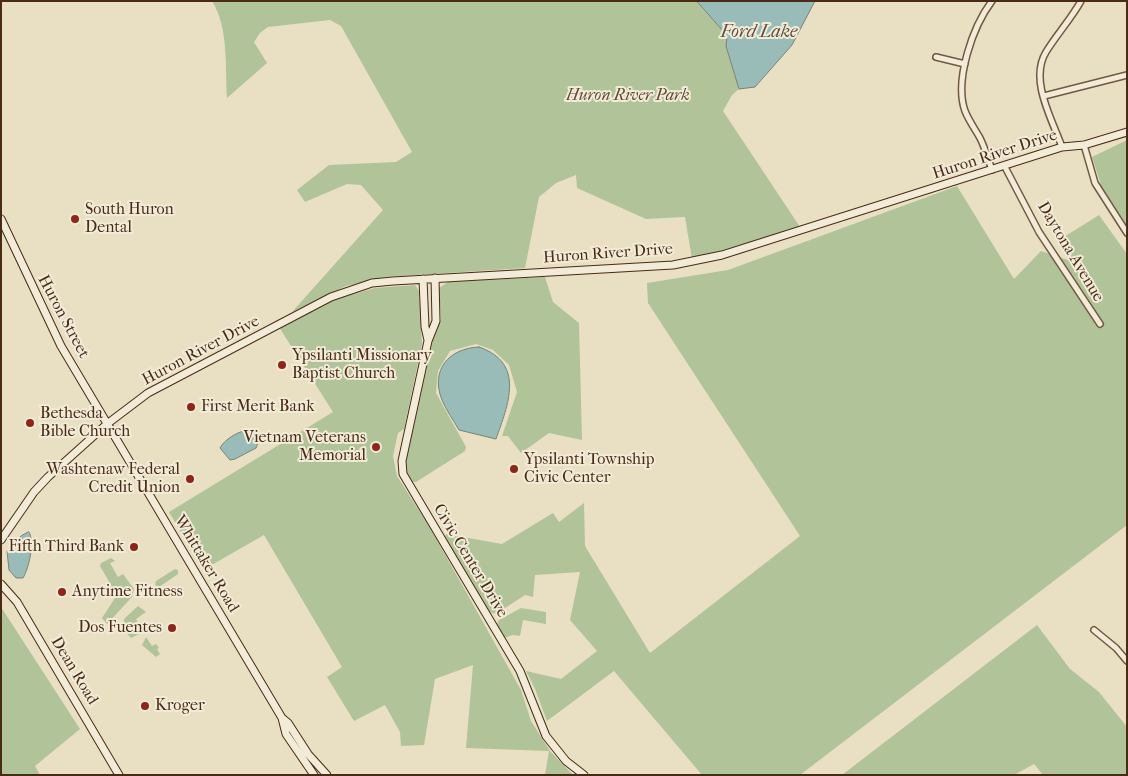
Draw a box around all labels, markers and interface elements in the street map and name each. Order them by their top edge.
water label: Ford Lake [721,22,797,44]
park label: Huron River Park [566,86,690,106]
street label: Huron River Drive [930,126,1060,184]
street label: Daytona Avenue [1033,198,1107,306]
place label: South Huron Dental [85,200,174,238]
marker: South Huron Dental [69,213,81,225]
street label: Huron River Drive [543,240,673,268]
street label: Huron Street [33,272,93,362]
street label: Huron River Drive [139,312,263,390]
place label: Ypsilanti Missionary Baptist Church [292,346,432,384]
marker: Ypsilanti Missionary Baptist Church [276,359,288,371]
place label: First Merit Bank [201,397,314,417]
marker: First Merit Bank [185,401,197,413]
place label: Bethesda Bible Church [40,404,130,442]
marker: Bethesda Bible Church [24,417,36,429]
place label: Vietnam Veterans Memorial [244,428,366,466]
marker: Vietnam Veterans Memorial [370,441,382,453]
place label: Ypsilanti Township Civic Center [524,450,654,488]
place label: Washtenaw Federal Credit Union [46,460,180,498]
marker: Ypsilanti Township Civic Center [508,463,520,475]
marker: Washtenaw Federal Credit Union [184,473,196,485]
street label: Civic Center Drive [429,501,511,621]
street label: Whittaker Road [169,512,243,616]
place label: Fifth Third Bank [8,537,124,557]
marker: Fifth Third Bank [128,541,140,553]
place label: Anytime Fitness [72,582,183,602]
marker: Anytime Fitness [56,586,68,598]
place label: Dos Fuentes [78,618,162,638]
marker: Dos Fuentes [166,622,178,634]
street label: Dean Road [46,634,102,708]
place label: Kroger [155,696,205,716]
marker: Kroger [139,700,151,712]

